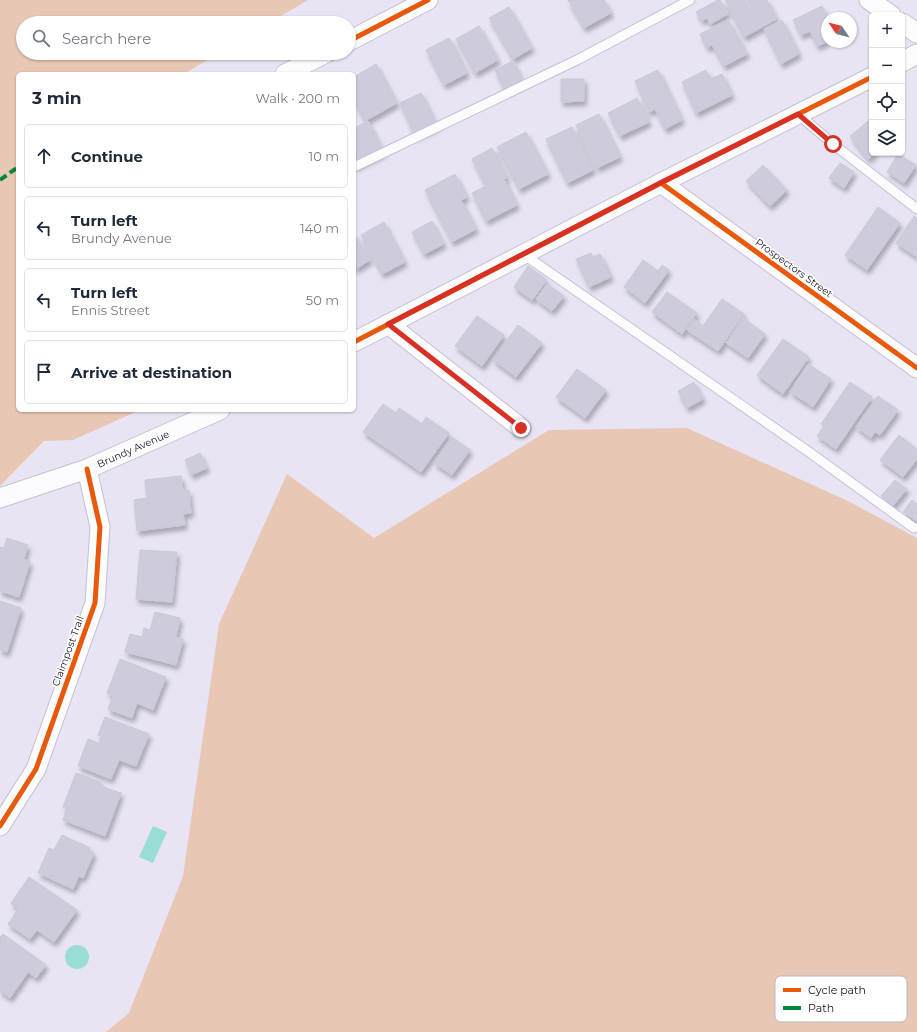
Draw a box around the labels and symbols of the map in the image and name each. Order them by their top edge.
north arrow [821,12,857,48]
route start [824,135,842,153]
street label: Prospectors Street [753,236,835,300]
route end [512,419,530,437]
street label: Brundy Avenue [95,427,171,470]
street label: Claimpost Trail [49,614,87,688]
legend [775,976,907,1022]
text: Cycle path [808,983,866,997]
text: Path [808,1001,834,1015]

